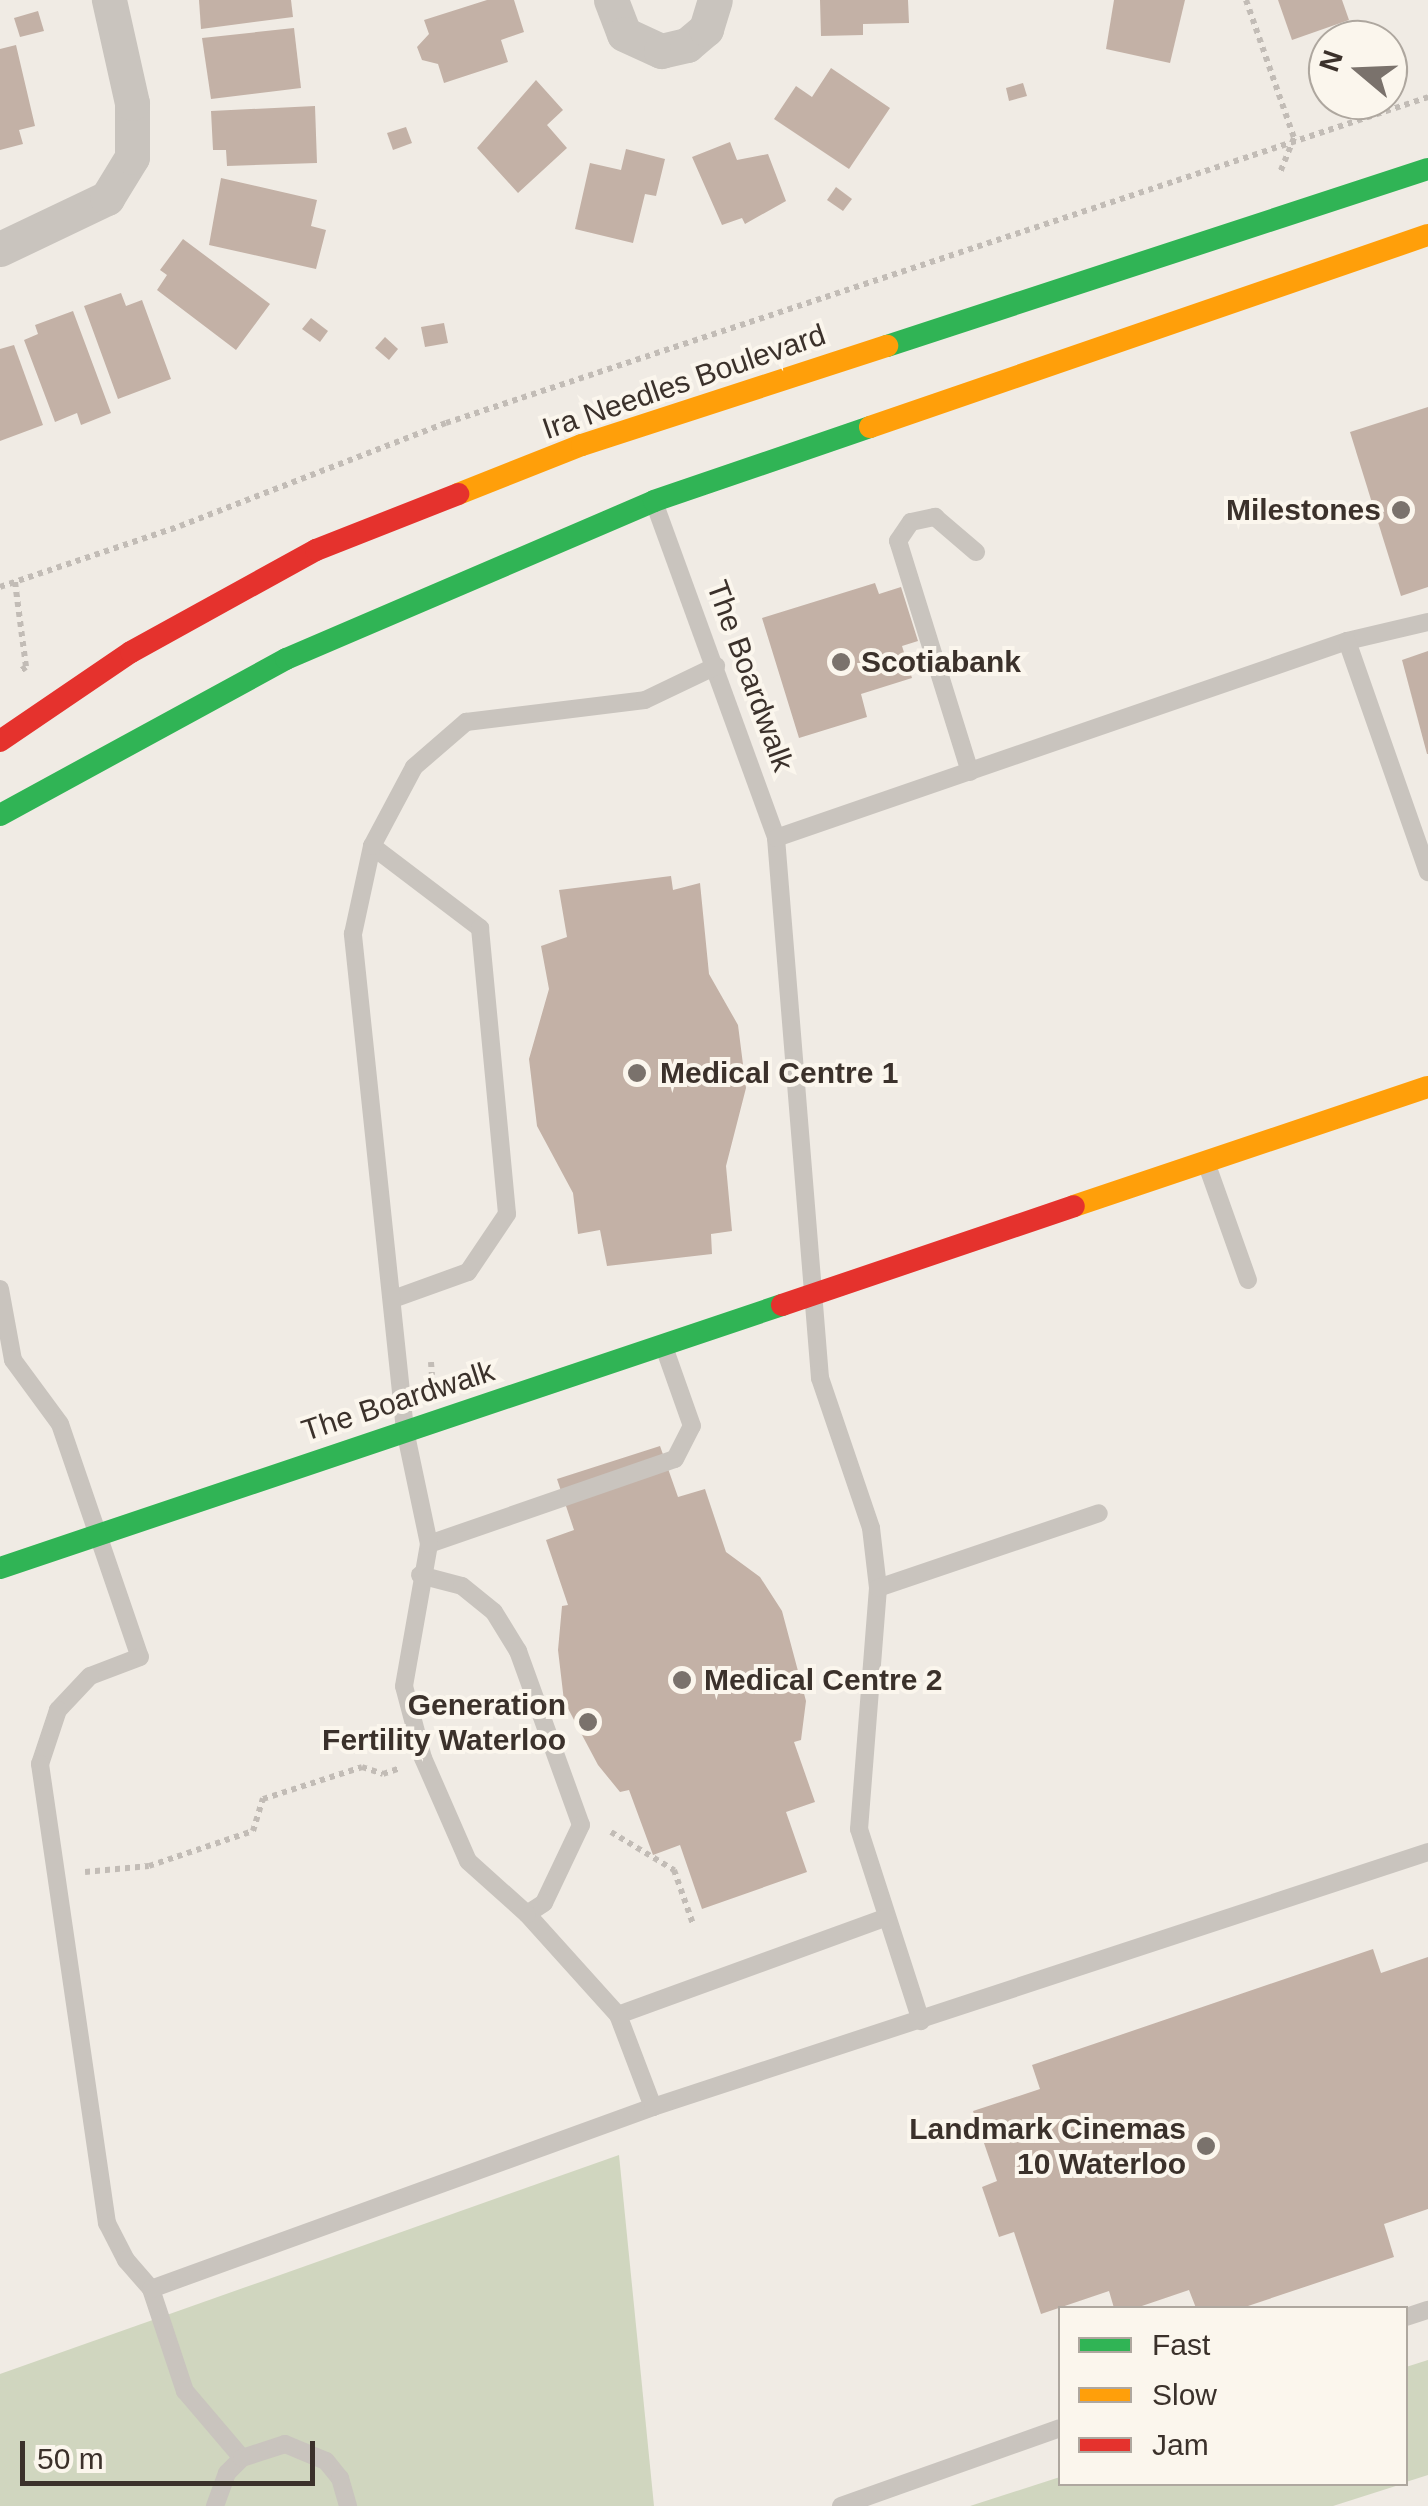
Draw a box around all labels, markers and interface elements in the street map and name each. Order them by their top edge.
north arrow [1308,20,1408,120]
text: N [1313,46,1349,75]
street label: Ira Needles Boulevard [538,317,830,447]
place label: Milestones [1226,492,1381,528]
marker: Milestones [1390,499,1412,521]
street label: The Boardwalk [699,576,801,776]
place label: Scotiabank [861,644,1021,680]
marker: Scotiabank [830,651,852,673]
place label: Medical Centre 1 [660,1055,898,1091]
marker: Medical Centre 1 [624,1060,650,1086]
street label: The Boardwalk [297,1353,499,1449]
place label: Medical Centre 2 [704,1662,942,1698]
marker: Medical Centre 2 [669,1667,695,1693]
place label: Generation Fertility Waterloo [322,1687,566,1758]
marker: Generation Fertility Waterloo [575,1709,601,1735]
place label: Landmark Cinemas 10 Waterloo [909,2111,1186,2182]
marker: Landmark Cinemas 10 Waterloo [1195,2135,1217,2157]
legend [1058,2306,1408,2486]
text: Fast [1152,2328,1210,2361]
text: Slow [1152,2378,1217,2411]
scale bar [25,2421,320,2483]
text: Jam [1152,2428,1209,2461]
text: 50 m [37,2442,104,2475]

